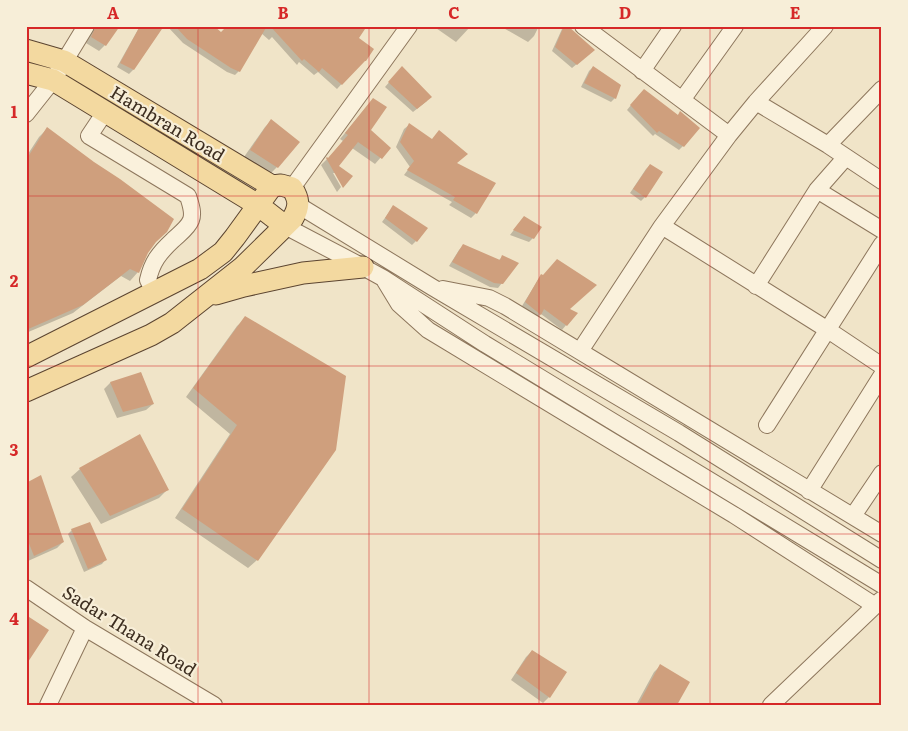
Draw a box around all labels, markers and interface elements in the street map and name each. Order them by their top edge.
text: A [107,0,119,24]
text: B [277,0,289,24]
text: C [448,0,460,24]
text: D [619,0,631,24]
text: E [790,0,801,24]
street label: Hambran Road [106,78,230,168]
text: 1 [11,99,18,123]
text: 2 [10,268,19,292]
text: 3 [10,437,19,461]
street label: Sadar Thana Road [58,578,202,682]
text: 4 [9,606,19,630]

